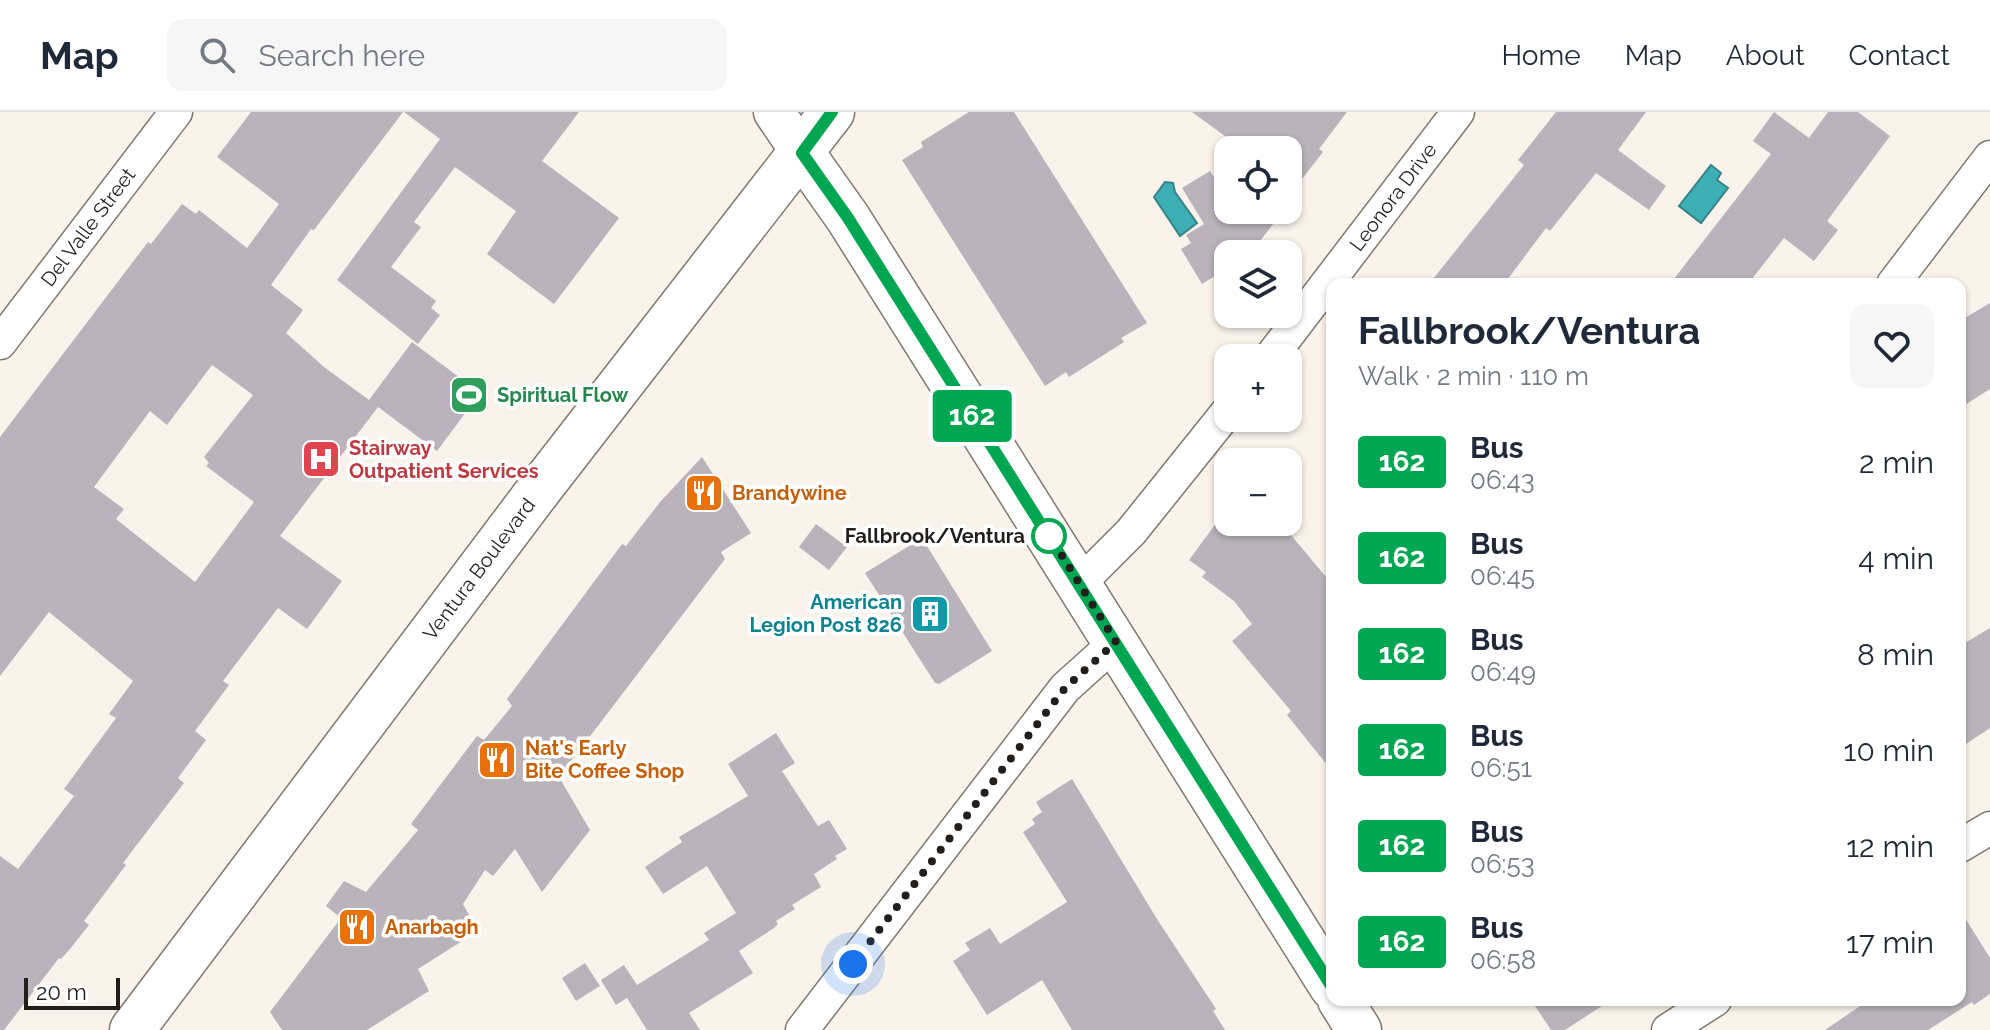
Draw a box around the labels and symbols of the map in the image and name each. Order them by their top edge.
street label: Leonora Drive [1344,138,1442,256]
street label: Del Valle Street [36,163,140,291]
sports icon: Spiritual Flow [448,374,490,416]
place label: Spiritual Flow [497,383,629,407]
line badge: 162 [926,390,1018,442]
place label: Stairway Outpatient Services [349,436,539,483]
hospital icon: Stairway Outpatient Services [300,438,342,480]
restaurant icon: Brandywine [683,472,725,514]
place label: Brandywine [732,481,847,505]
street label: Ventura Boulevard [418,493,540,645]
marker: Fallbrook/Ventura [1032,519,1066,553]
place label: Fallbrook/Ventura [845,524,1025,548]
place label: American Legion Post 826 [749,590,902,637]
building icon: American Legion Post 826 [909,593,951,635]
place label: Nat's Early Bite Coffee Shop [525,736,685,783]
restaurant icon: Nat's Early Bite Coffee Shop [476,739,518,781]
restaurant icon: Anarbagh [336,906,378,948]
place label: Anarbagh [385,915,479,939]
your location [833,944,873,984]
scale bar [24,974,120,1010]

